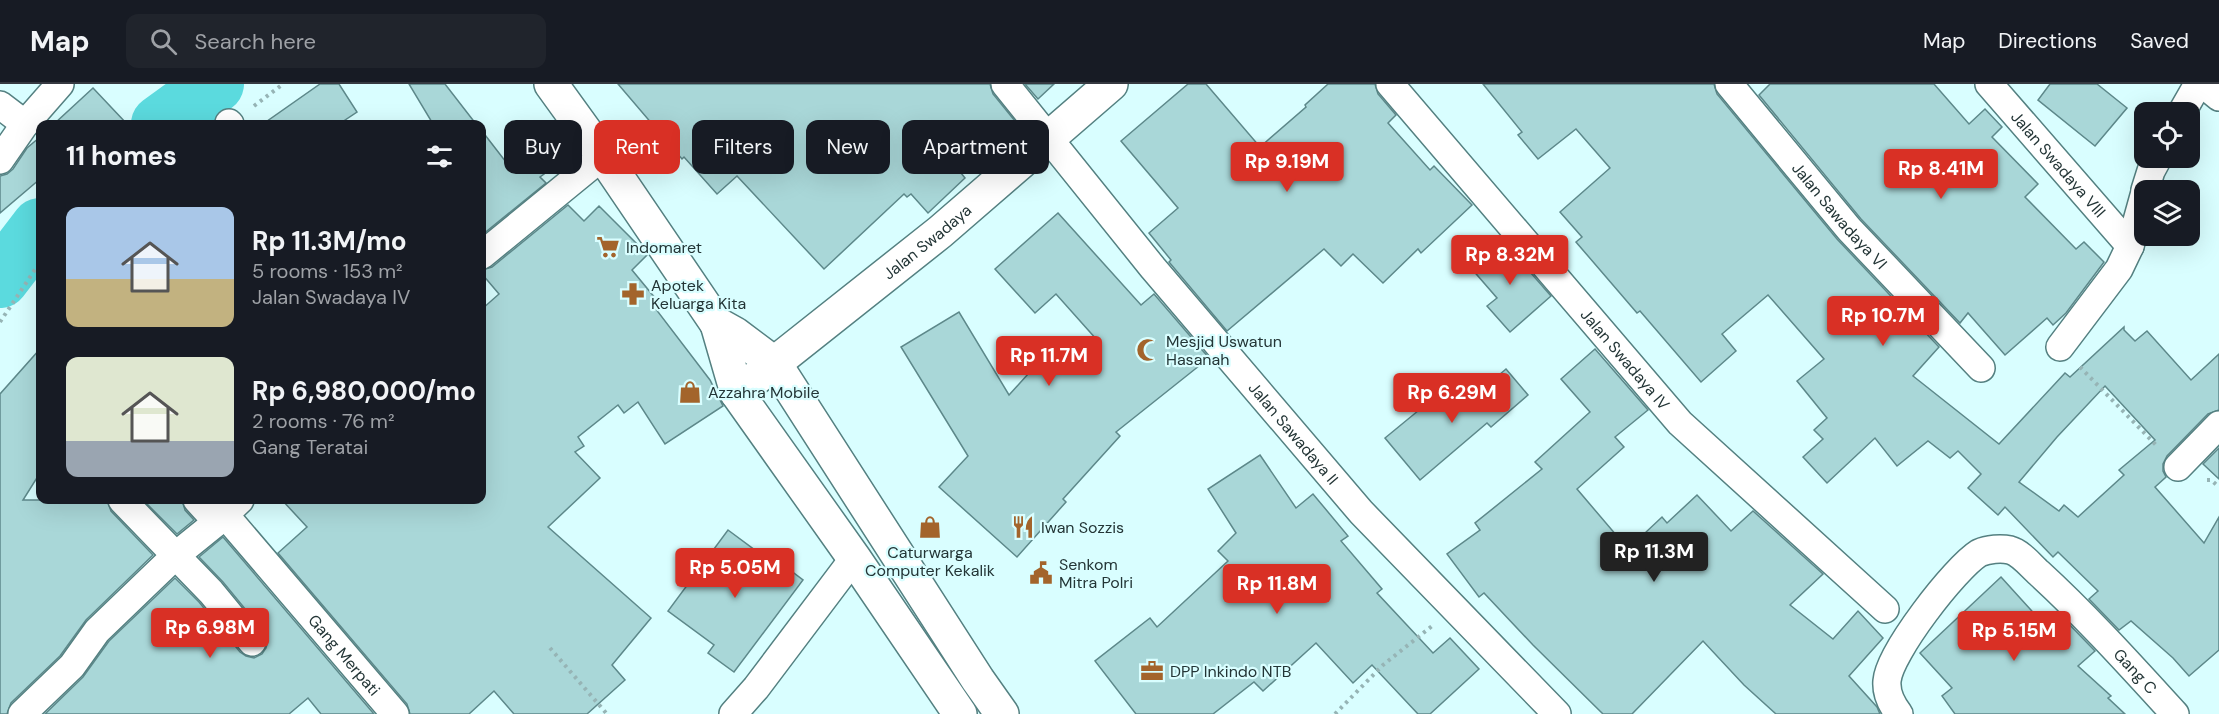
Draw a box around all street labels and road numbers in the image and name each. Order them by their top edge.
street label: Jalan Swadaya VIII [2006,107,2110,222]
street label: Jalan Sawadaya VI [1787,158,1892,274]
street label: Jalan Swadaya [879,200,976,284]
street label: Jalan Swadaya IV [1576,304,1674,415]
street label: Jalan Sawadaya II [1244,378,1343,489]
street label: Gang Merpati [304,610,385,700]
street label: Gang C [2109,644,2161,699]

